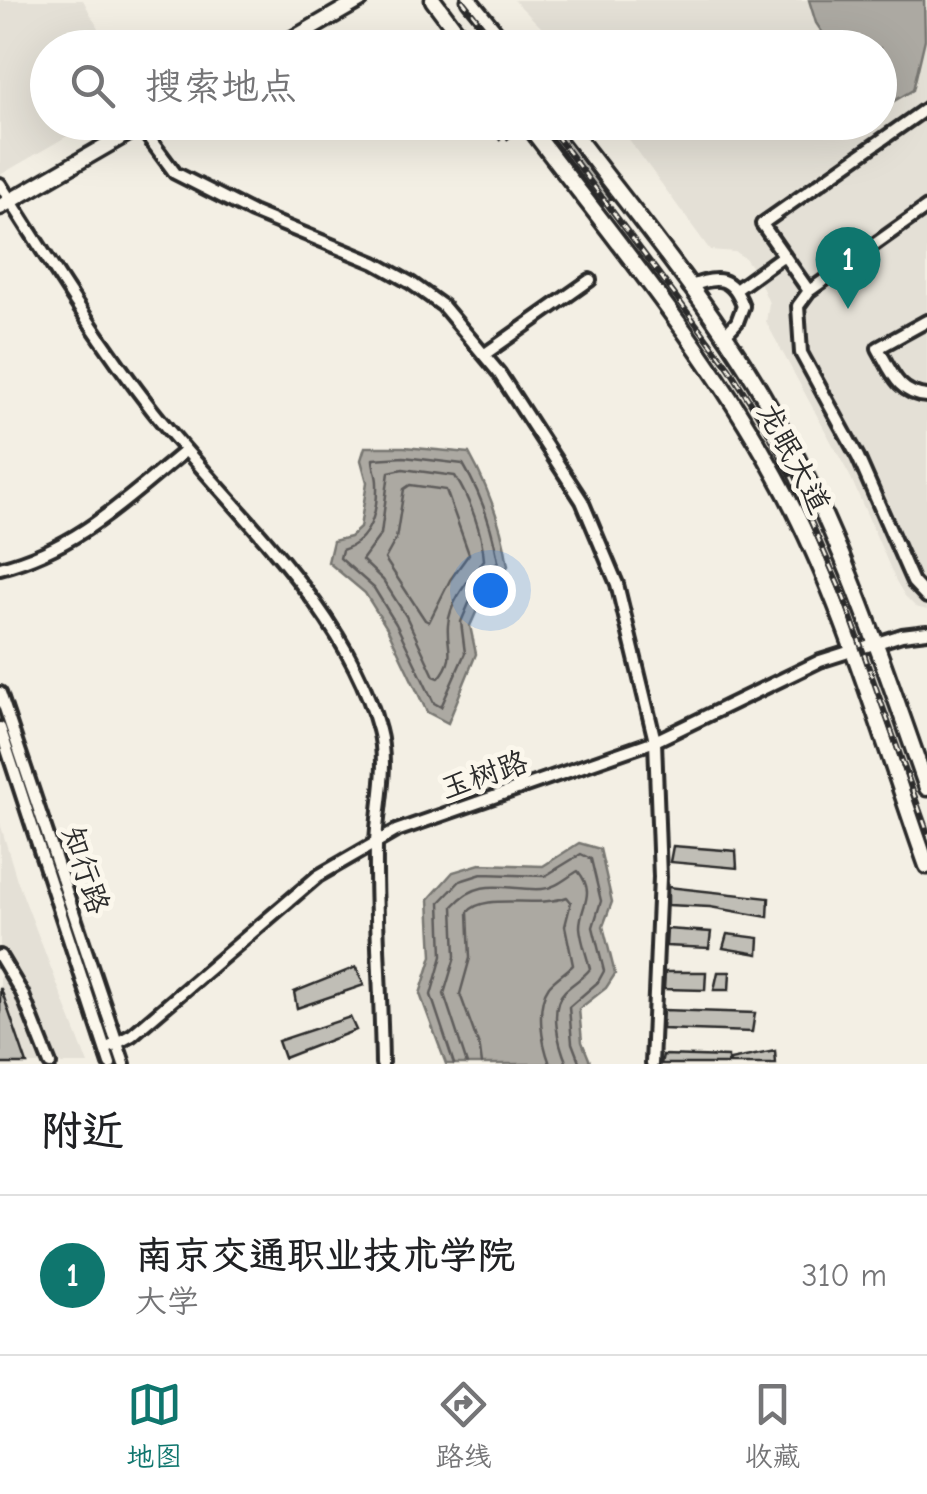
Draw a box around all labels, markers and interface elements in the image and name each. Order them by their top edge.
search box [30,30,897,140]
icon: search [65,58,120,113]
text: 搜索地点 [145,65,297,109]
pin: 1 [816,226,880,309]
street label: 龙眠大道 [750,397,837,519]
your location [465,565,516,616]
street label: 玉树路 [436,744,532,807]
street label: 知行路 [55,822,116,918]
text: 附近 [40,1107,124,1156]
text: 南京交通职业技术学院 [135,1234,515,1278]
text: 1 [66,1257,79,1294]
text: 310 m [801,1257,887,1294]
text: 大学 [135,1283,199,1320]
tab: 地图 [126,1377,183,1474]
tab: 路线 [435,1377,492,1474]
tab: 收藏 [744,1377,801,1474]

